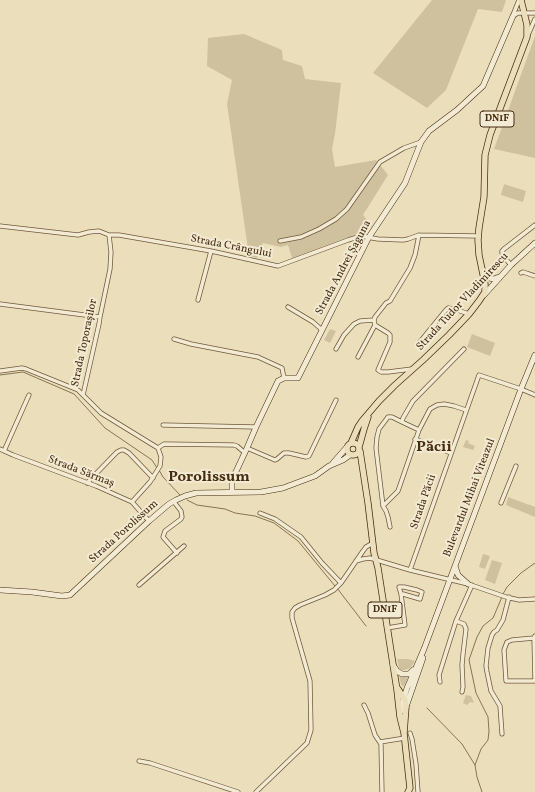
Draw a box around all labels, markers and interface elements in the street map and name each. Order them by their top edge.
road number: DN1F [480,111,514,127]
street label: Strada Andrei Șaguna [313,218,375,318]
street label: Strada Crângului [189,233,273,261]
street label: Strada Tudor Vladimirescu [414,250,512,354]
street label: Strada Toporașilor [69,298,101,388]
street label: Bulevardul Mihai Viteazul [441,437,499,559]
district label: Păcii [416,439,452,457]
street label: Strada Sărmaș [46,453,116,491]
district label: Porolissum [168,469,250,487]
street label: Strada Păcii [408,473,440,531]
street label: Strada Porolissum [87,498,161,566]
road number: DN1F [368,602,402,618]

